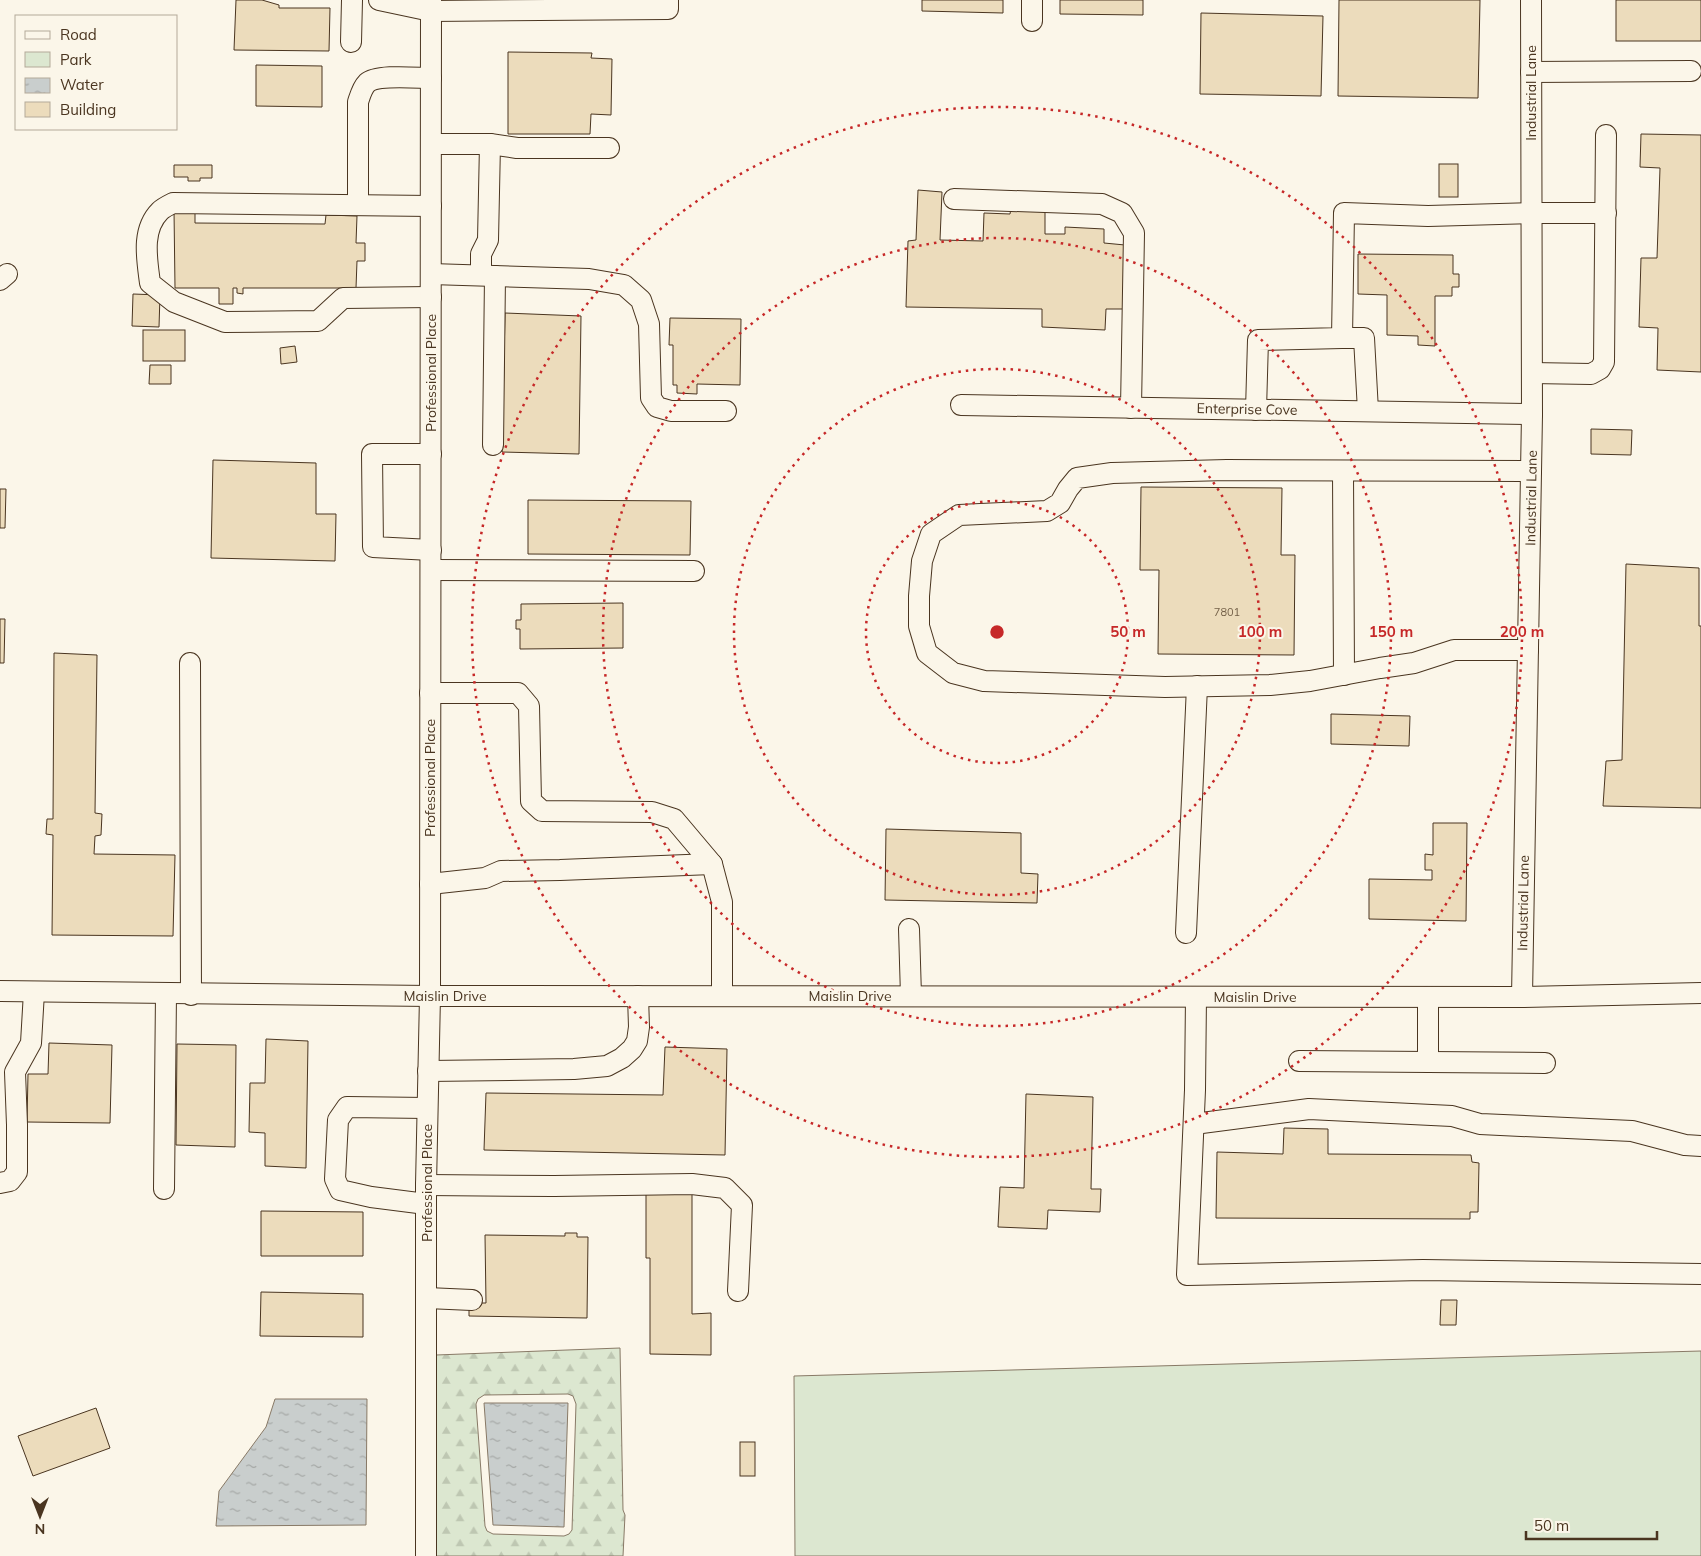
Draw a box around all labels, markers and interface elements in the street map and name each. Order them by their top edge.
legend [15,15,178,130]
text: Road [60,25,97,44]
street label: Industrial Lane [1522,45,1540,141]
text: Park [60,50,92,69]
text: Water [60,75,104,94]
text: Building [60,100,116,119]
street label: Professional Place [422,314,440,432]
street label: Enterprise Cove [1196,399,1298,419]
street label: Industrial Lane [1521,450,1541,546]
house number: 7801 [1214,605,1240,619]
text: 50 m [1110,622,1146,641]
text: 100 m [1238,622,1282,641]
text: 150 m [1369,622,1413,641]
text: 200 m [1500,622,1544,641]
centre of rings [988,623,1006,641]
street label: Professional Place [421,719,439,837]
street label: Industrial Lane [1513,855,1533,951]
street label: Maislin Drive [403,987,487,1005]
street label: Maislin Drive [808,987,892,1005]
street label: Maislin Drive [1213,988,1297,1006]
street label: Professional Place [418,1124,436,1242]
north arrow [15,1491,65,1541]
scale bar [1526,1508,1657,1540]
text: 50 m [1534,1516,1569,1535]
text: N [35,1520,45,1538]

